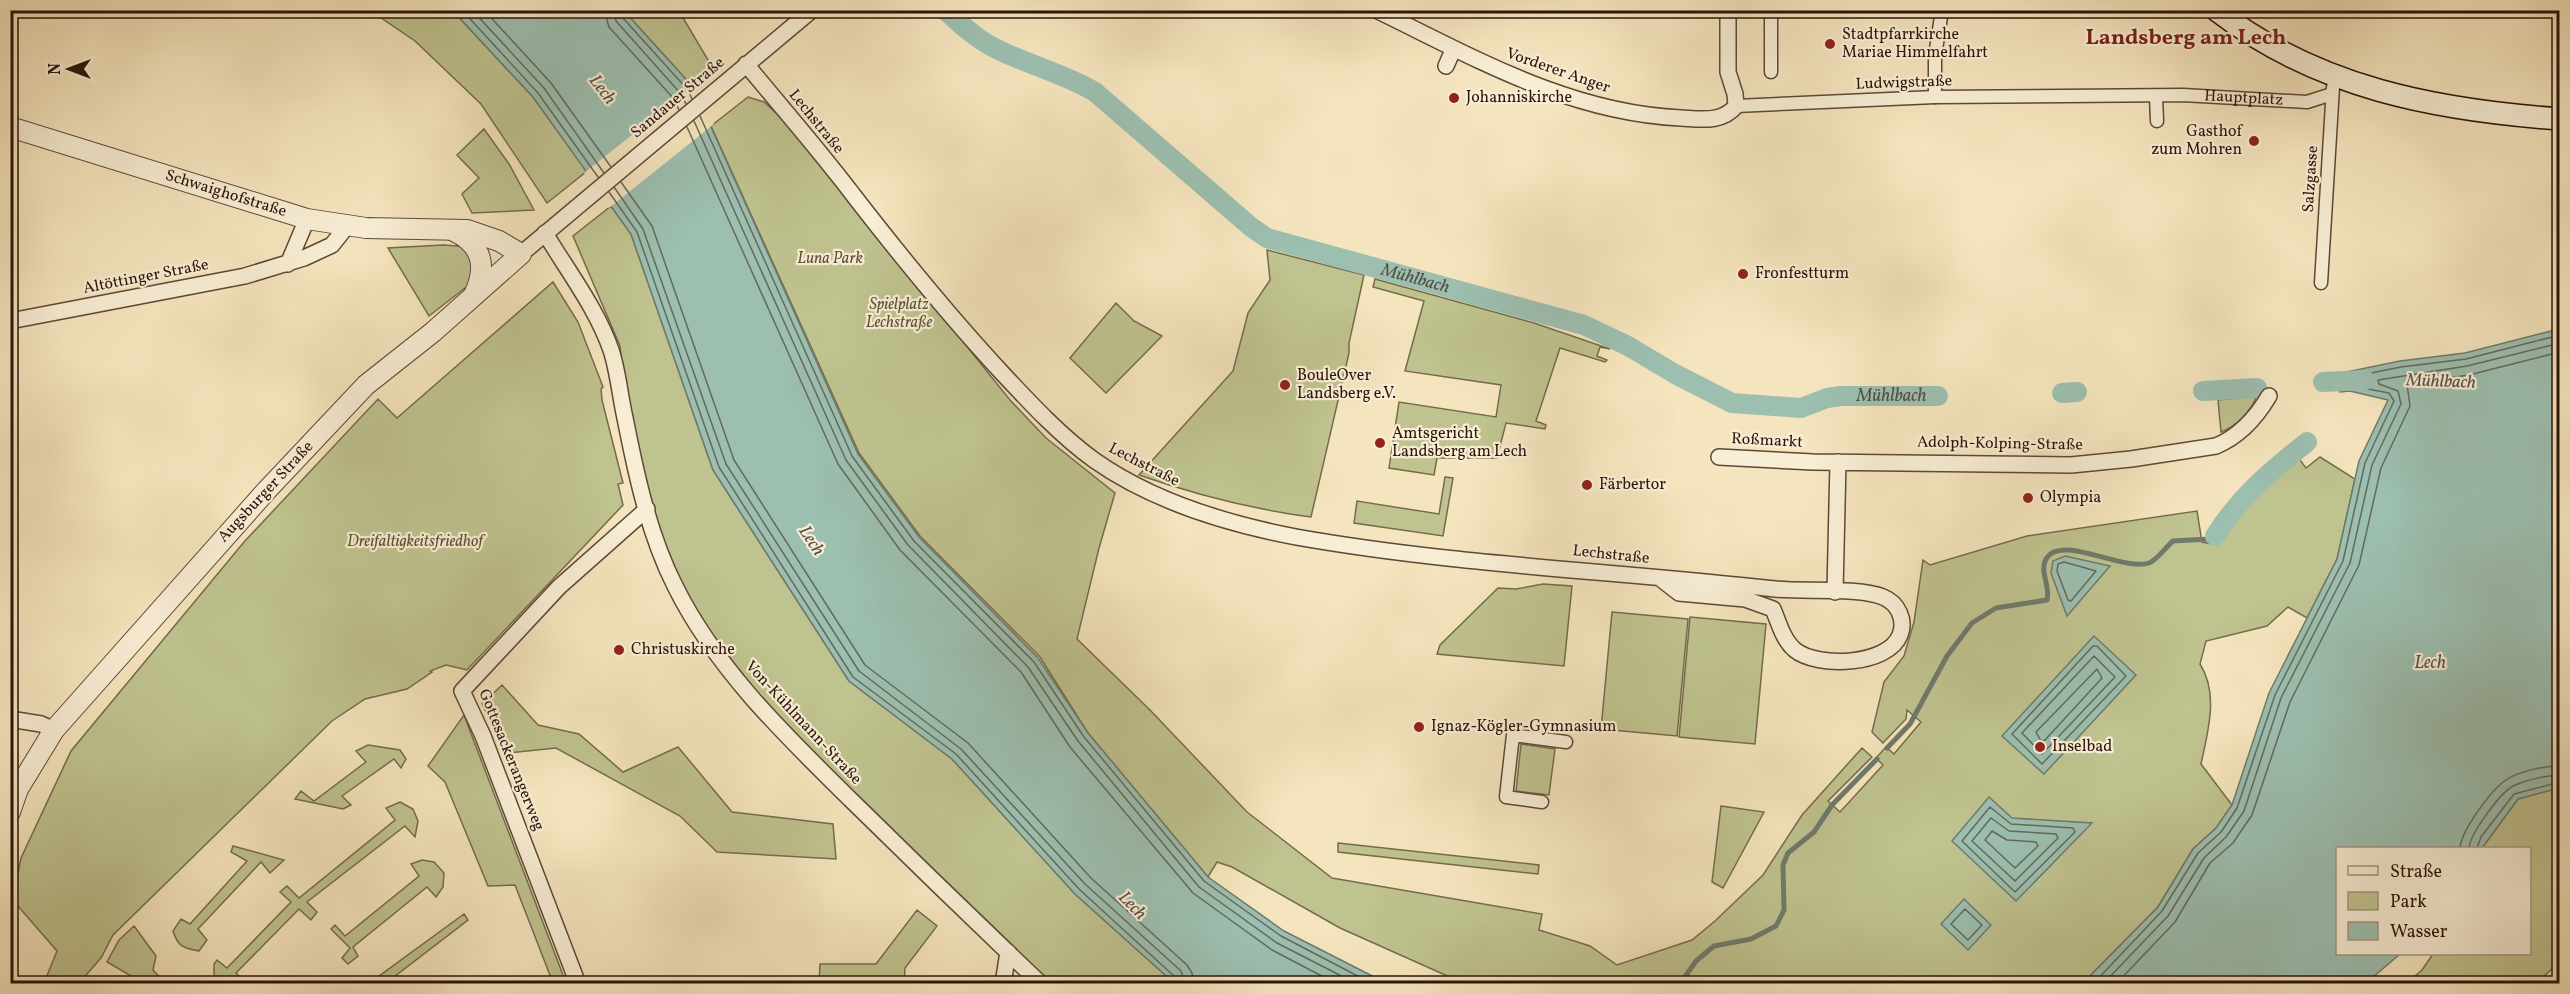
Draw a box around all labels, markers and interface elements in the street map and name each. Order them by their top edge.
district label: Landsberg am Lech [2086,23,2286,54]
place label: Stadtpfarrkirche Mariae Himmelfahrt [1842,24,1988,64]
marker: Stadtpfarrkirche Mariae Himmelfahrt [1823,37,1837,51]
north arrow [39,39,99,99]
street label: Vorderer Anger [1503,43,1613,99]
street label: Sandauer Straße [626,52,730,144]
text: N [45,63,67,75]
water label: Lech [582,70,622,110]
street label: Ludwigstraße [1855,70,1953,96]
street label: Lechstraße [783,85,849,159]
street label: Hauptplatz [2204,85,2284,112]
place label: Johanniskirche [1466,87,1572,109]
marker: Johanniskirche [1447,91,1461,105]
place label: Gasthof zum Mohren [2151,121,2244,161]
marker: Gasthof zum Mohren [2247,134,2261,148]
street label: Salzgasse [2298,145,2324,213]
street label: Schwaighofstraße [163,165,289,223]
park label: Luna Park [797,248,863,270]
street label: Altöttinger Straße [81,254,211,300]
water label: Mühlbach [1377,257,1452,300]
place label: Fronfestturm [1755,263,1849,285]
marker: Fronfestturm [1736,267,1750,281]
park label: Spielplatz Lechstraße [866,294,932,334]
place label: BouleOver Landsberg e.V. [1297,365,1396,405]
water label: Mühlbach [2405,368,2476,396]
marker: BouleOver Landsberg e.V. [1278,378,1292,392]
water label: Mühlbach [1856,384,1927,409]
place label: Amtsgericht Landsberg am Lech [1392,423,1527,463]
street label: Roßmarkt [1731,428,1804,454]
street label: Adolph-Kolping-Straße [1917,432,2083,456]
street label: Augsburger Straße [213,436,319,548]
marker: Amtsgericht Landsberg am Lech [1373,436,1387,450]
street label: Lechstraße [1105,438,1183,492]
place label: Färbertor [1599,474,1666,496]
marker: Färbertor [1580,478,1594,492]
place label: Olympia [2040,487,2101,509]
marker: Olympia [2021,491,2035,505]
water label: Lech [792,521,830,561]
park label: Dreifaltigkeitsfriedhof [347,531,486,553]
street label: Lechstraße [1571,540,1651,570]
place label: Christuskirche [631,639,735,661]
marker: Christuskirche [612,643,626,657]
water label: Lech [2414,651,2446,676]
street label: Von-Kühlmann-Straße [740,656,866,790]
street label: Gottesackerangerweg [473,686,549,834]
place label: Ignaz-Kögler-Gymnasium [1431,716,1616,738]
marker: Ignaz-Kögler-Gymnasium [1412,720,1426,734]
place label: Inselbad [2052,736,2112,758]
marker: Inselbad [2033,740,2047,754]
legend [2336,847,2531,955]
text: Straße [2390,860,2442,885]
water label: Lech [1112,886,1152,926]
text: Park [2390,890,2427,915]
text: Wasser [2390,920,2448,945]

